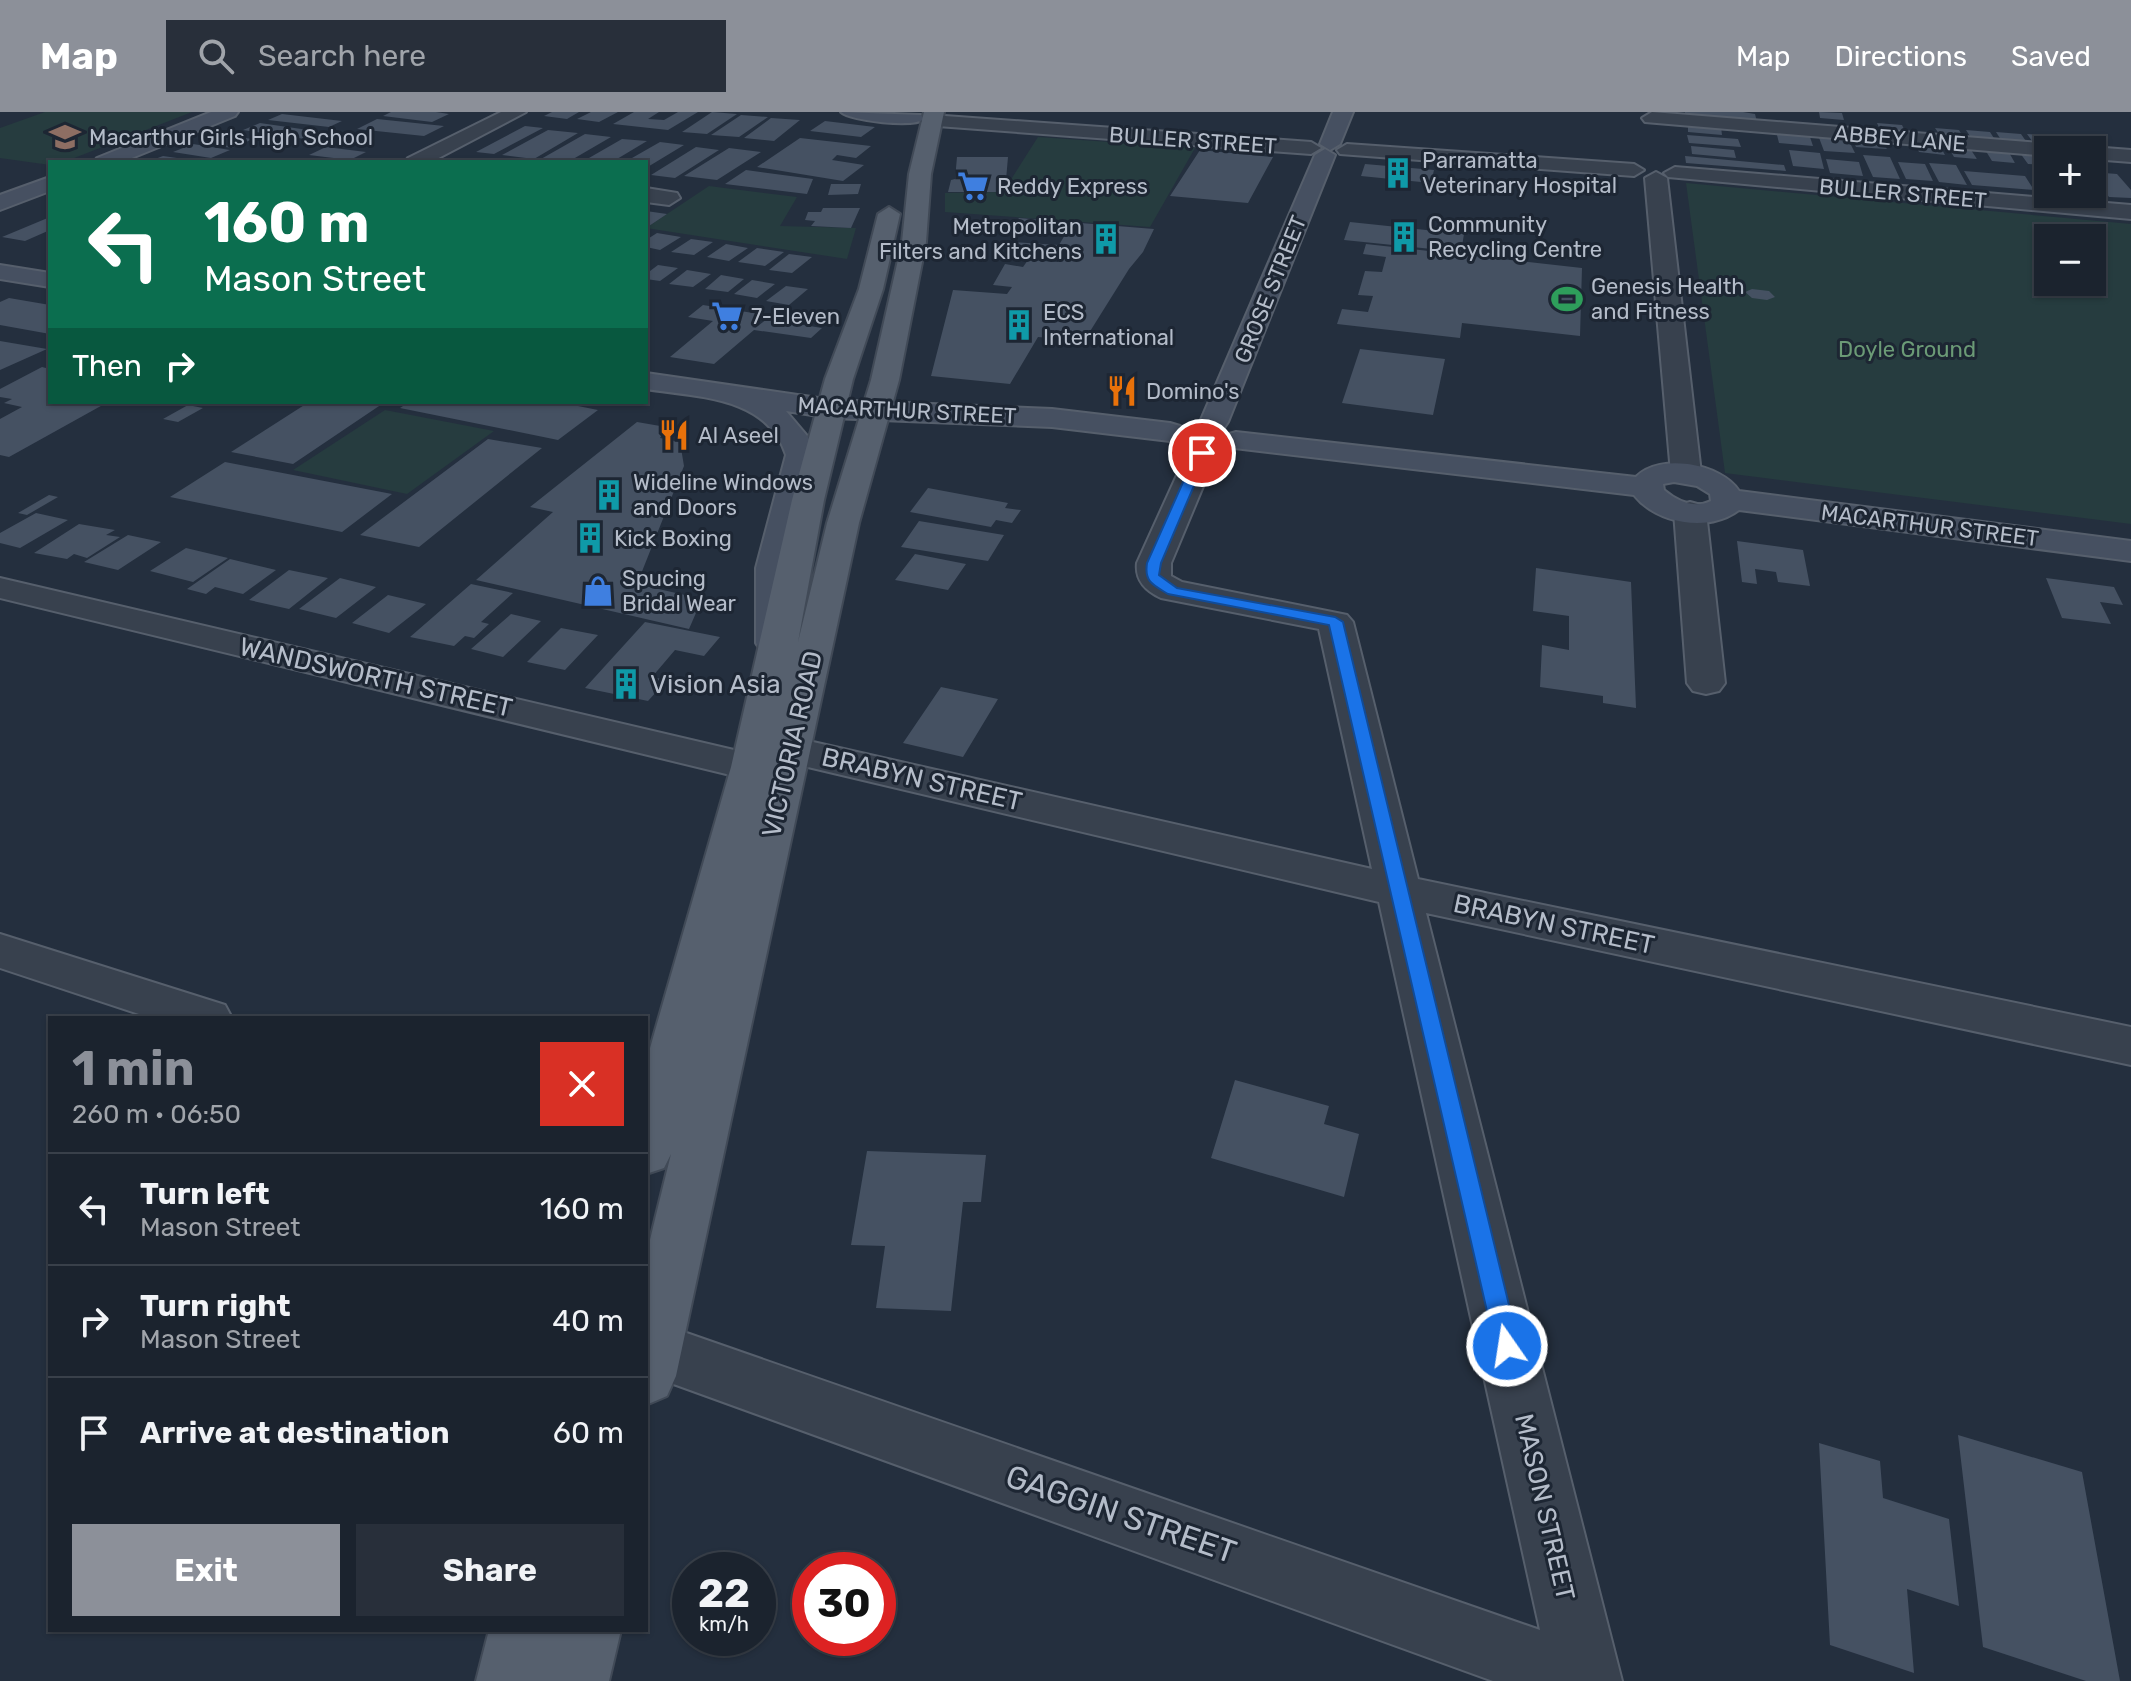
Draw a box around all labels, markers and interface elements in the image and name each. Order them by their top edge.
search box [166,20,726,92]
text: Map [40,33,118,79]
icon: search [194,34,238,78]
text: Search here [258,38,426,74]
text: Map [1736,40,1790,73]
text: Directions [1834,40,1967,73]
text: Saved [2011,40,2091,73]
street label: ABBEY LANE [1833,119,1967,158]
school or university icon: Macarthur Girls High School [48,120,82,154]
street label: BULLER STREET [1108,121,1278,160]
place label: Macarthur Girls High School [89,124,373,151]
map controls [2034,136,2106,296]
button: + [2034,136,2106,208]
place label: Parramatta Veterinary Hospital [1422,147,1617,199]
building icon: Parramatta Veterinary Hospital [1381,156,1415,190]
supermarket icon: Reddy Express [956,169,990,203]
place label: Reddy Express [997,173,1148,200]
street label: BULLER STREET [1818,173,1988,214]
text: 160 m [204,190,370,256]
icon: left [72,192,176,296]
street label: GROSE STREET [1229,211,1312,367]
place label: Community Recycling Centre [1428,211,1602,263]
place label: Metropolitan Filters and Kitchens [879,213,1082,265]
building icon: Community Recycling Centre [1387,220,1421,254]
building icon: Metropolitan Filters and Kitchens [1089,222,1123,256]
button: − [2034,224,2106,296]
text: Mason Street [204,257,426,300]
place label: Genesis Health and Fitness [1591,273,1745,325]
sports icon: Genesis Health and Fitness [1550,282,1584,316]
supermarket icon: 7-Eleven [710,299,744,333]
place label: ECS International [1043,299,1174,351]
place label: 7-Eleven [751,303,840,330]
building icon: ECS International [1002,308,1036,342]
park label: Doyle Ground [1838,336,1976,363]
icon: right [158,344,202,388]
text: Then [72,348,142,384]
restaurant icon: Domino's [1105,374,1139,408]
place label: Domino's [1146,378,1240,405]
street label: MACARTHUR STREET [797,391,1017,430]
restaurant icon: Al Aseel [657,418,691,452]
pin [1168,419,1236,487]
place label: Al Aseel [698,422,779,449]
icon: arrive [1180,431,1224,475]
place label: Wideline Windows and Doors [633,469,813,521]
building icon: Wideline Windows and Doors [592,478,626,512]
street label: MACARTHUR STREET [1820,499,2041,552]
building icon: Kick Boxing [573,521,607,555]
place label: Kick Boxing [614,525,732,552]
place label: Spucing Bridal Wear [622,565,737,617]
shop icon: Spucing Bridal Wear [581,574,615,608]
street label: WANDSWORTH STREET [236,631,515,724]
street label: VICTORIA ROAD [756,648,829,840]
building icon: Vision Asia [609,667,643,701]
place label: Vision Asia [650,669,780,700]
street label: BRABYN STREET [819,741,1025,818]
street label: BRABYN STREET [1451,888,1657,961]
text: 1 min [72,1040,195,1097]
button: close [540,1042,624,1126]
text: 260 m · 06:50 [72,1099,241,1130]
text: Turn left [140,1176,270,1212]
icon: left [72,1187,116,1231]
text: 160 m [540,1191,624,1227]
text: Mason Street [140,1212,300,1243]
text: Turn right [140,1288,291,1324]
icon: right [72,1299,116,1343]
text: 40 m [552,1303,624,1339]
position arrow [1465,1304,1549,1388]
text: Mason Street [140,1324,300,1355]
icon: arrive [72,1411,116,1455]
street label: MASON STREET [1508,1411,1581,1603]
text: Arrive at destination [140,1415,450,1451]
text: 60 m [553,1415,624,1451]
street label: GAGGIN STREET [1001,1457,1241,1571]
button: Exit [72,1524,340,1616]
button: Share [356,1524,624,1616]
speed limit sign: 30 [792,1552,896,1656]
text: 22 [698,1570,750,1617]
text: km/h [699,1612,749,1636]

